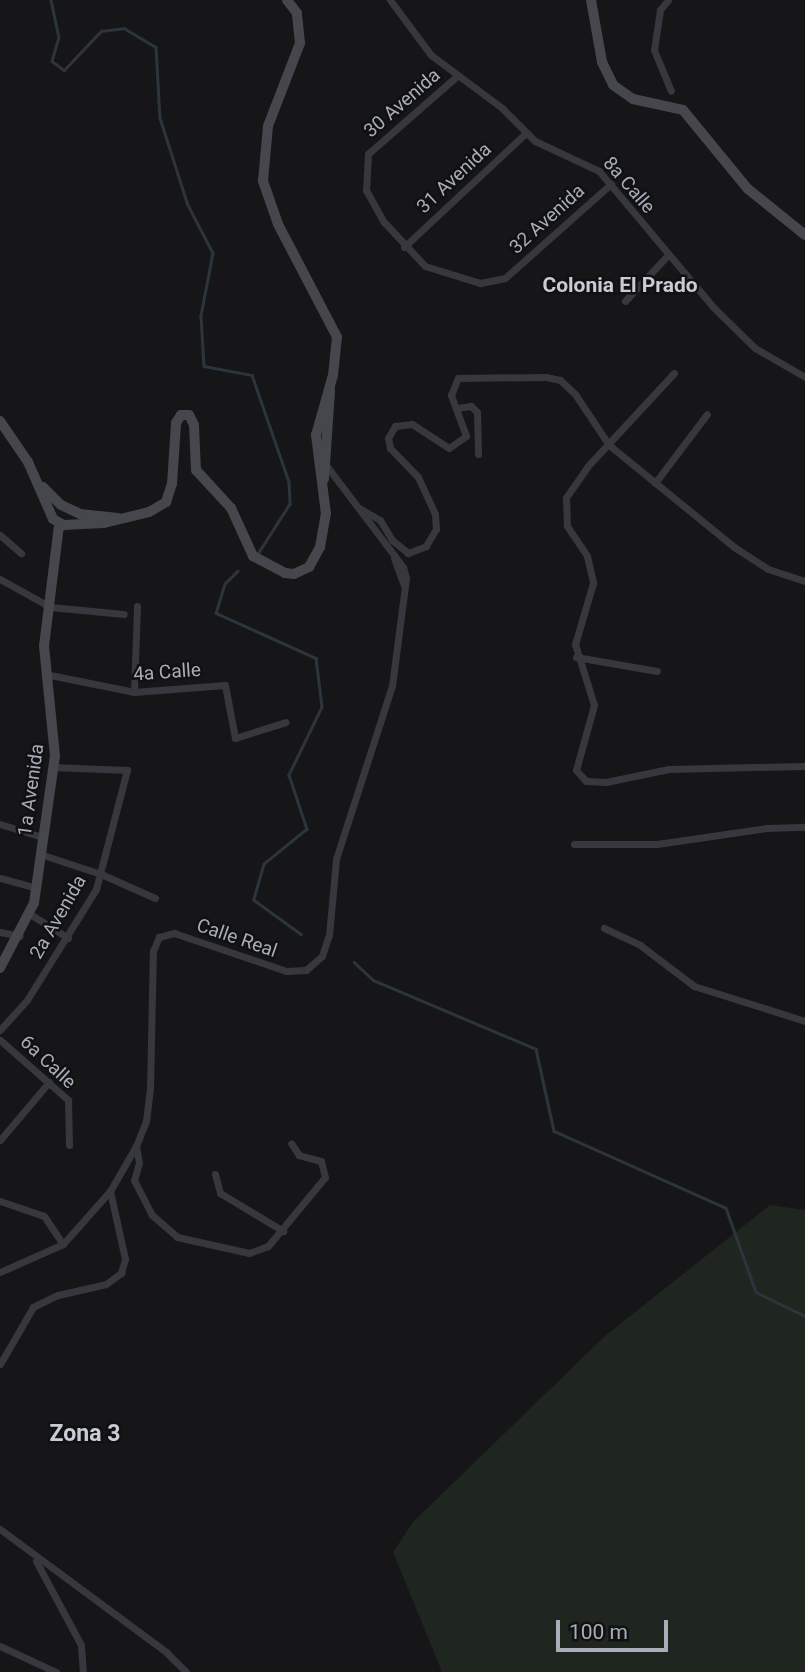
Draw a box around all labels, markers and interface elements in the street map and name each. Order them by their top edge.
street label: 30 Avenida [359,64,445,142]
street label: 31 Avenida [412,138,496,218]
street label: 8a Calle [598,152,660,218]
street label: 32 Avenida [505,179,589,259]
district label: Colonia El Prado [542,272,698,298]
street label: 4a Calle [132,658,202,686]
street label: 1a Avenida [13,742,49,838]
street label: 2a Avenida [25,871,91,963]
street label: Calle Real [194,914,280,962]
street label: 6a Calle [15,1031,81,1093]
district label: Zona 3 [50,1420,120,1448]
scale bar [560,1606,672,1650]
text: 100 m [569,1620,628,1644]

